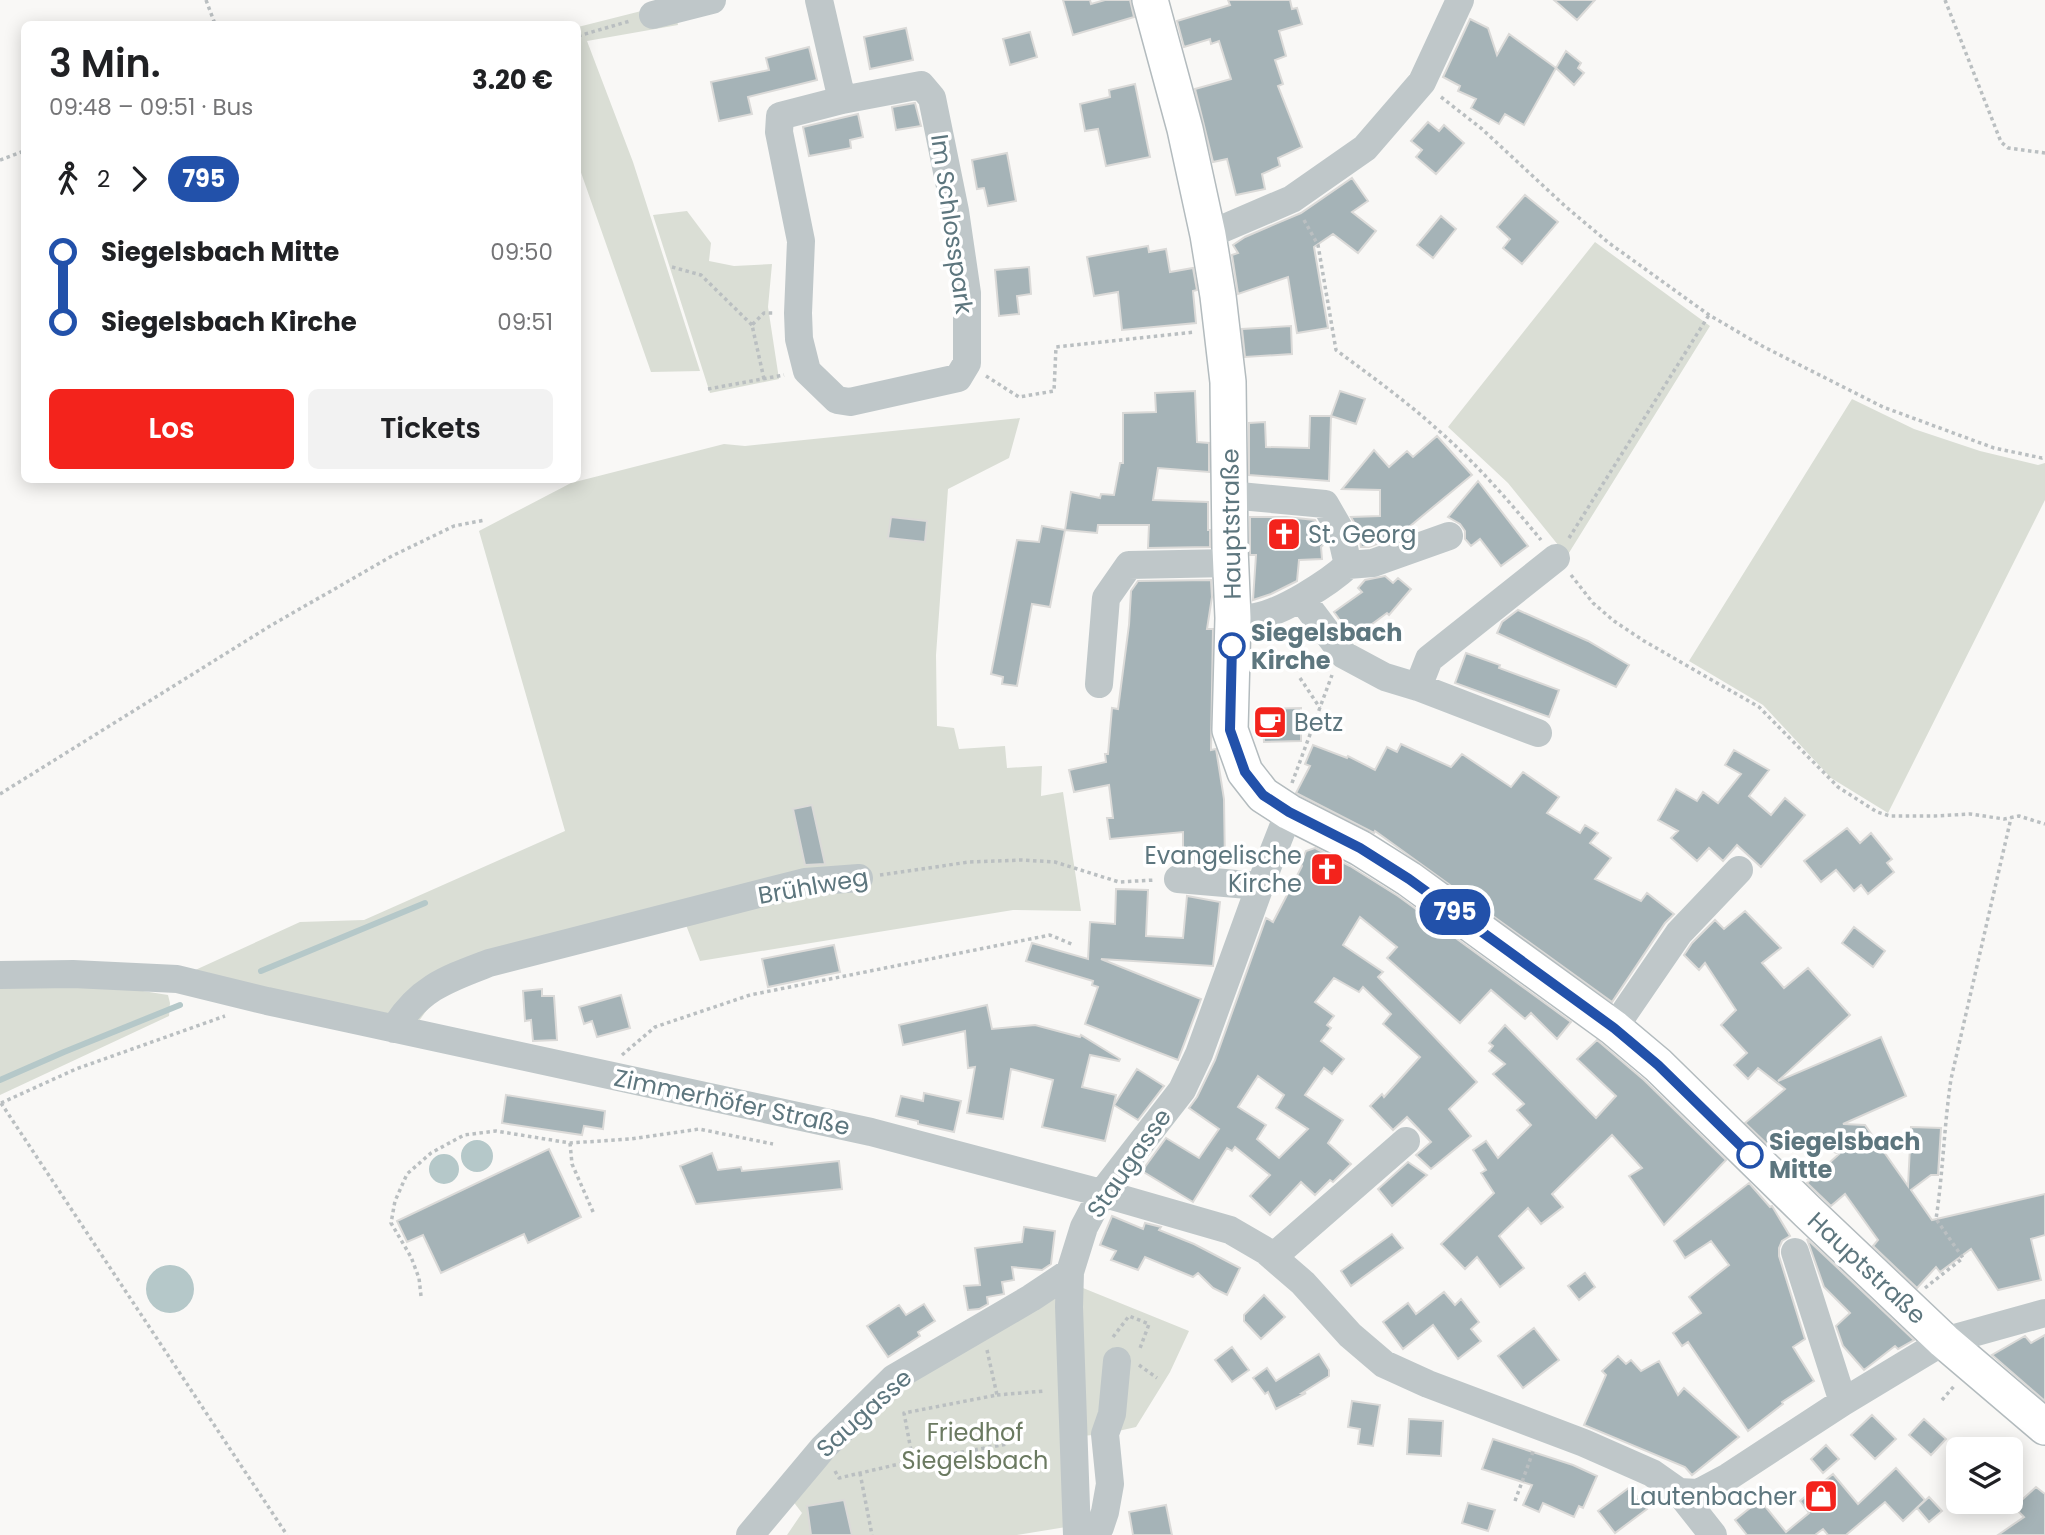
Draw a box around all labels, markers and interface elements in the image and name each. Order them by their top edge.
text: 3 Min. [49,37,161,90]
text: 3.20 € [472,62,553,98]
text: 09:48 – 09:51 · Bus [49,91,253,123]
street label: Im Schlosspark [923,132,981,317]
icon: walk [49,160,87,198]
icon: forward [120,160,158,198]
text: 795 [182,162,225,195]
text: 2 [97,163,110,195]
text: Siegelsbach Mitte [101,234,339,270]
text: 09:50 [490,236,553,268]
text: Siegelsbach Kirche [101,304,357,340]
text: 09:51 [497,306,553,338]
button: Los [49,389,294,469]
button: Tickets [308,389,553,469]
street label: Hauptstraße [1213,448,1249,600]
church icon: St. Georg [1265,515,1303,553]
place label: St. Georg [1308,518,1416,551]
place label: Siegelsbach Kirche [1251,616,1402,677]
marker: Siegelsbach Kirche [1219,633,1245,659]
cafe icon: Betz [1251,703,1289,741]
place label: Betz [1294,706,1343,739]
place label: Evangelische Kirche [1144,839,1302,900]
church icon: Evangelische Kirche [1308,850,1346,888]
street label: Brühlweg [755,860,871,912]
line badge: 795 [1415,889,1495,935]
text: 795 [1433,895,1477,928]
street label: Zimmerhöfer Straße [611,1061,853,1143]
street label: Staugasse [1079,1102,1179,1224]
place label: Siegelsbach Mitte [1769,1125,1920,1186]
marker: Siegelsbach Mitte [1737,1142,1763,1168]
street label: Hauptstraße [1801,1205,1933,1331]
street label: Saugasse [809,1361,919,1465]
park label: Friedhof Siegelsbach [902,1416,1048,1477]
map controls [1946,1437,2023,1514]
button: layers [1946,1437,2023,1514]
shop icon: Lautenbacher [1802,1477,1840,1515]
place label: Lautenbacher [1630,1480,1797,1513]

